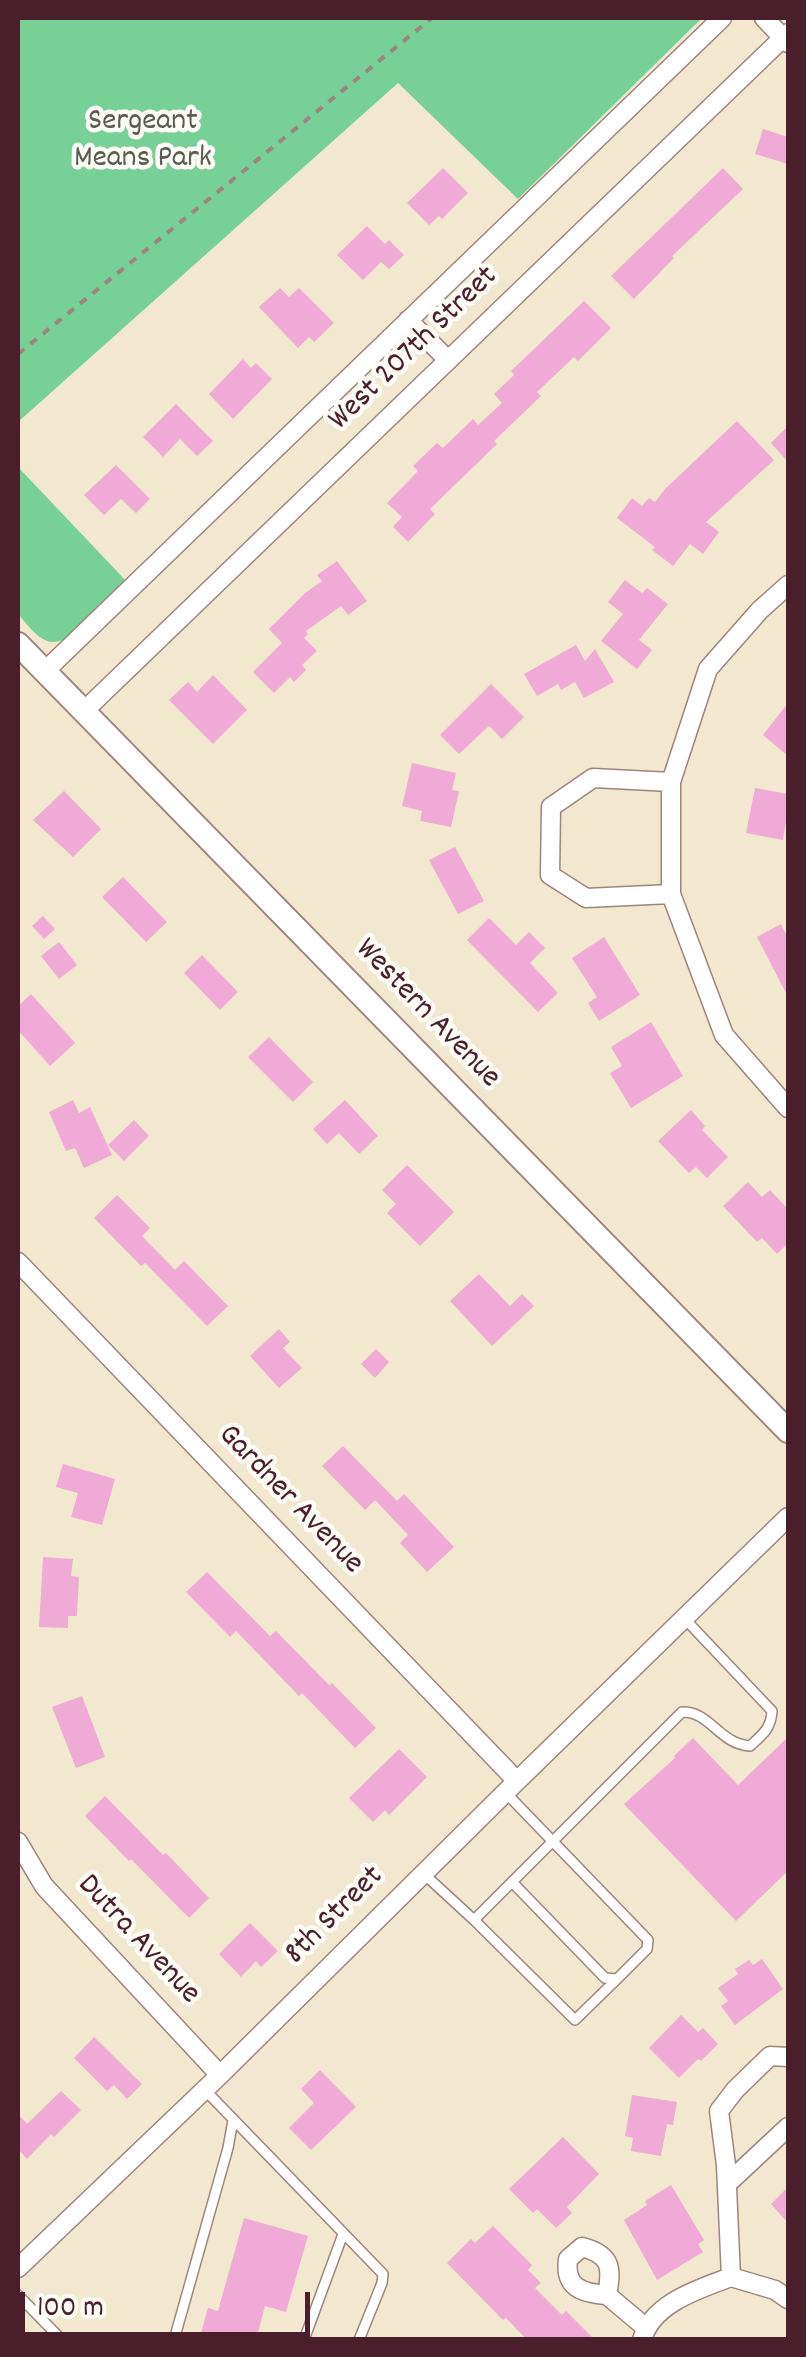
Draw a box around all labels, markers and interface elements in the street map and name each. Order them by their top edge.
park label: Sergeant Means Park [74,105,212,180]
street label: West 207th Street [322,260,508,440]
street label: Western Avenue [345,932,507,1098]
street label: Gardner Avenue [208,1418,370,1584]
street label: 8th Street [278,1859,394,1975]
street label: Dutra Avenue [67,1868,207,2014]
scale bar [25,2272,315,2334]
text: 100 m [37,2288,104,2331]

